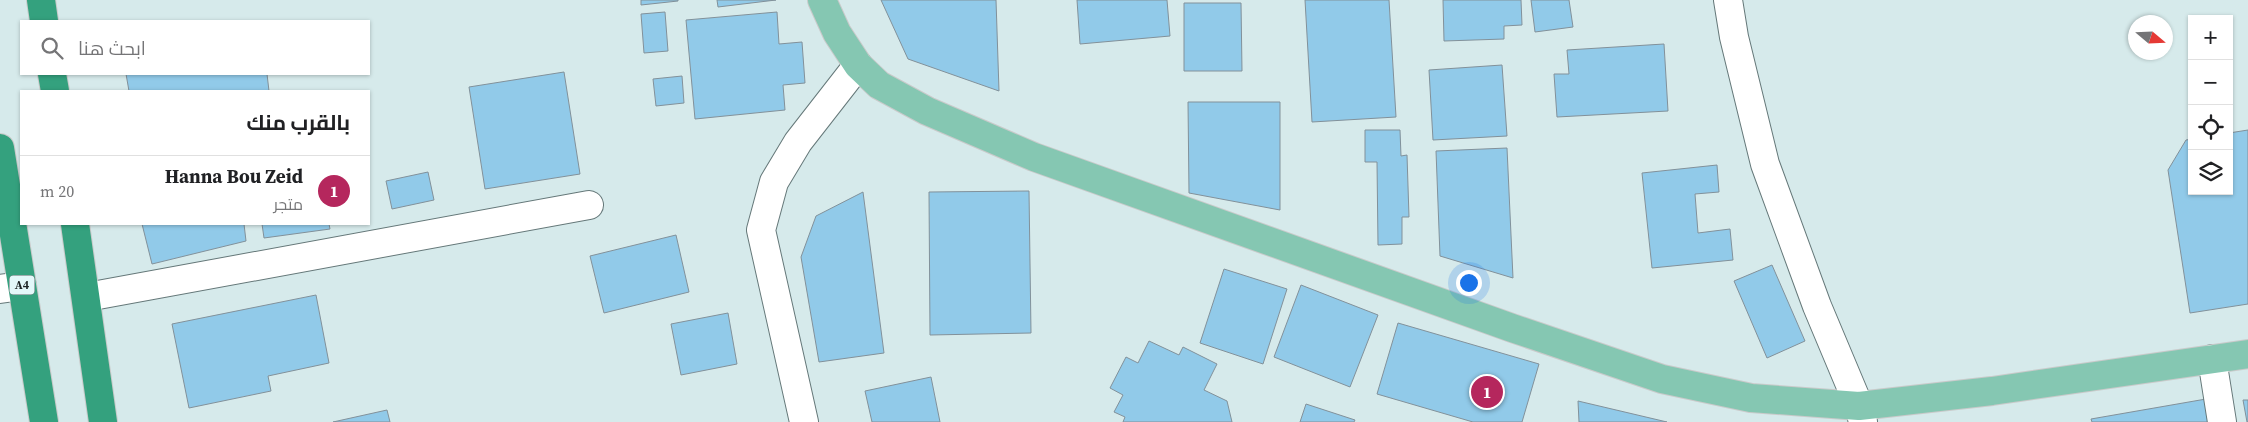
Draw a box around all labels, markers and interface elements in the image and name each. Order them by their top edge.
north arrow [2128,15,2173,60]
map controls [2188,15,2233,195]
button: + [2188,15,2233,60]
search box [20,20,370,75]
icon: search [38,34,66,62]
text: ابحث هنا [78,35,146,61]
button: − [2188,60,2233,105]
button: locate [2188,105,2233,150]
text: بالقرب منك [246,108,350,137]
button: layers [2188,150,2233,195]
text: Hanna Bou Zeid [165,163,303,189]
text: 20 m [40,180,74,202]
text: 1 [330,180,338,202]
text: متجر [274,193,303,215]
your location [1456,270,1482,296]
road number: A4 [10,276,34,294]
pin: 1 [1471,373,1503,411]

